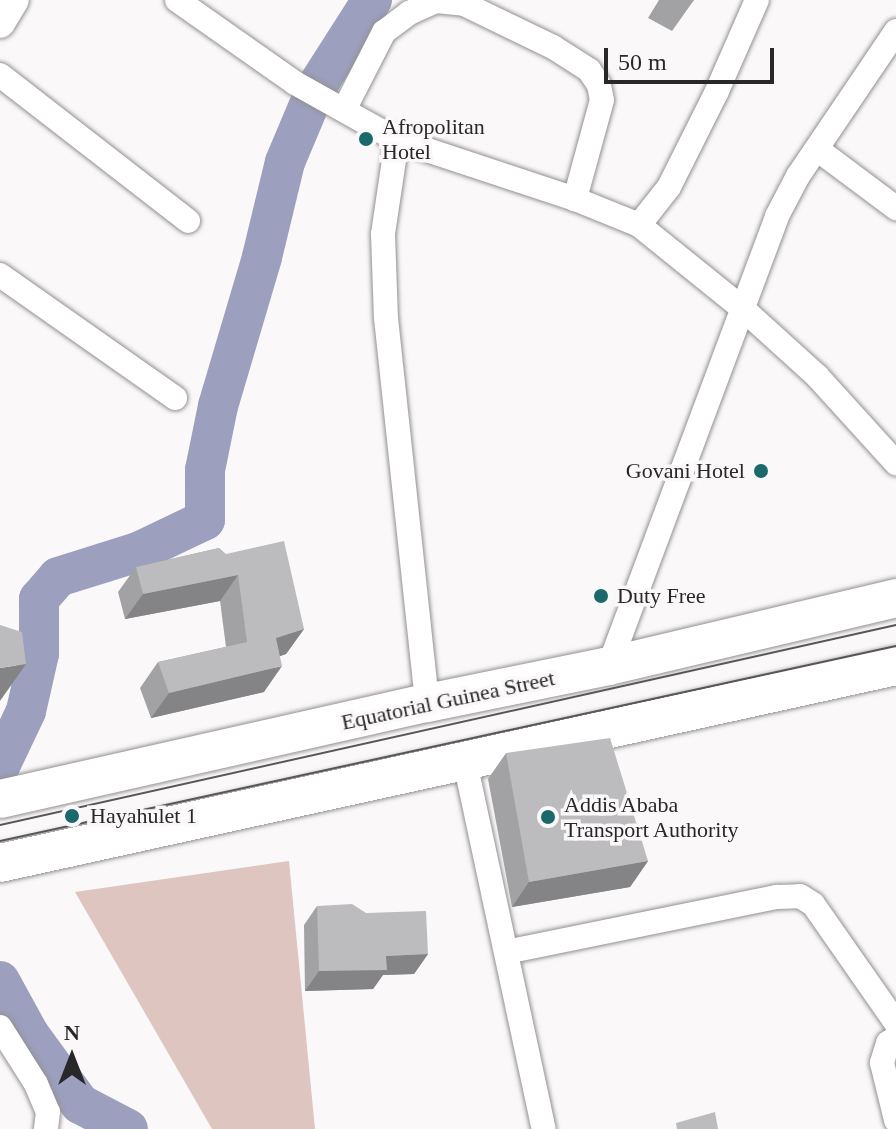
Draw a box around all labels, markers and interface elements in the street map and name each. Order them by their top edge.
scale bar [608,32,778,82]
text: 50 m [618,49,667,75]
place label: Afropolitan Hotel [382,113,485,164]
marker: Afropolitan Hotel [357,130,375,148]
place label: Govani Hotel [626,458,745,484]
marker: Govani Hotel [752,462,770,480]
place label: Duty Free [617,583,706,609]
marker: Duty Free [592,587,610,605]
street label: Equatorial Guinea Street [339,664,557,736]
place label: Addis Ababa Transport Authority [564,791,740,842]
place label: Hayahulet 1 [90,803,197,829]
marker: Hayahulet 1 [61,805,83,827]
marker: Addis Ababa Transport Authority [539,808,557,826]
north arrow [32,1017,112,1097]
text: N [64,1020,80,1045]

